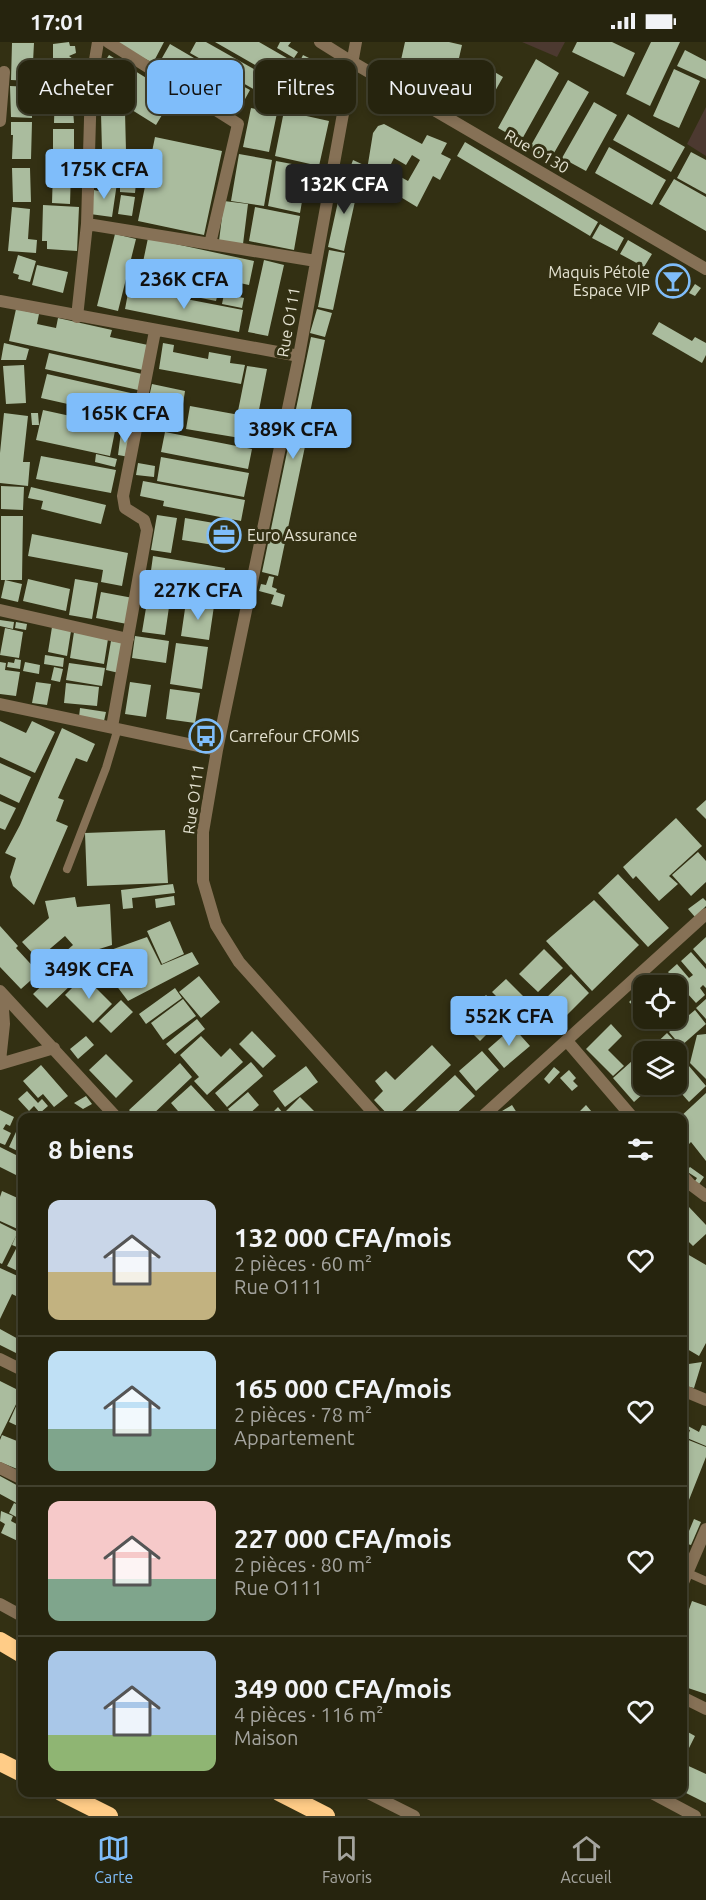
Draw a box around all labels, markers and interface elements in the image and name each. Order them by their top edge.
text: 17:01 [30,9,85,34]
chip: Acheter [18,60,135,114]
chip: Louer [147,60,243,114]
chip: Filtres [255,60,356,114]
chip: Nouveau [368,60,494,114]
street label: Rue O130 [502,125,572,177]
pin: 175K CFA [42,149,166,200]
text: 175K CFA [59,157,149,180]
pin: 132K CFA [282,164,406,215]
text: 132K CFA [299,172,389,195]
pin: 236K CFA [122,259,246,310]
place label: Maquis Pétole Espace VIP [548,263,650,299]
bar icon: Maquis Pétole Espace VIP [655,263,691,299]
text: 236K CFA [139,267,229,290]
street label: Rue O111 [273,285,303,359]
pin: 165K CFA [63,393,187,444]
text: 165K CFA [80,401,170,424]
pin: 389K CFA [231,409,355,460]
text: 389K CFA [248,417,338,440]
office icon: Euro Assurance [206,517,242,553]
place label: Euro Assurance [247,526,357,544]
pin: 227K CFA [136,570,260,621]
text: 227K CFA [153,578,243,601]
bus stop icon: Carrefour CFOMIS [188,718,224,754]
place label: Carrefour CFOMIS [229,727,359,745]
street label: Rue O111 [179,763,207,835]
pin: 349K CFA [27,949,151,1000]
text: 349K CFA [44,957,134,980]
map controls [633,975,687,1095]
button: locate [633,975,687,1029]
pin: 552K CFA [447,996,571,1047]
text: 552K CFA [464,1004,554,1027]
button: layers [633,1041,687,1095]
icon: filters [624,1133,657,1166]
text: 8 biens [48,1135,134,1164]
text: 132 000 CFA/mois [234,1223,452,1252]
icon: home [96,1224,168,1296]
icon: heart [624,1244,657,1277]
text: 2 pièces · 60 m² [234,1252,372,1275]
text: Rue O111 [234,1275,323,1298]
text: 165 000 CFA/mois [234,1374,452,1403]
icon: home [96,1375,168,1447]
icon: heart [624,1395,657,1428]
text: 2 pièces · 78 m² [234,1403,372,1426]
text: Appartement [234,1426,355,1449]
text: 227 000 CFA/mois [234,1524,452,1553]
icon: home [96,1525,168,1597]
icon: heart [624,1545,657,1578]
text: 2 pièces · 80 m² [234,1553,372,1576]
text: Rue O111 [234,1576,323,1599]
text: 349 000 CFA/mois [234,1674,452,1703]
icon: home [96,1675,168,1747]
icon: heart [624,1695,657,1728]
text: 4 pièces · 116 m² [234,1703,383,1726]
text: Maison [234,1726,298,1749]
tab: Carte [94,1832,133,1886]
tab: Favoris [322,1832,372,1886]
tab: Accueil [560,1832,612,1886]

